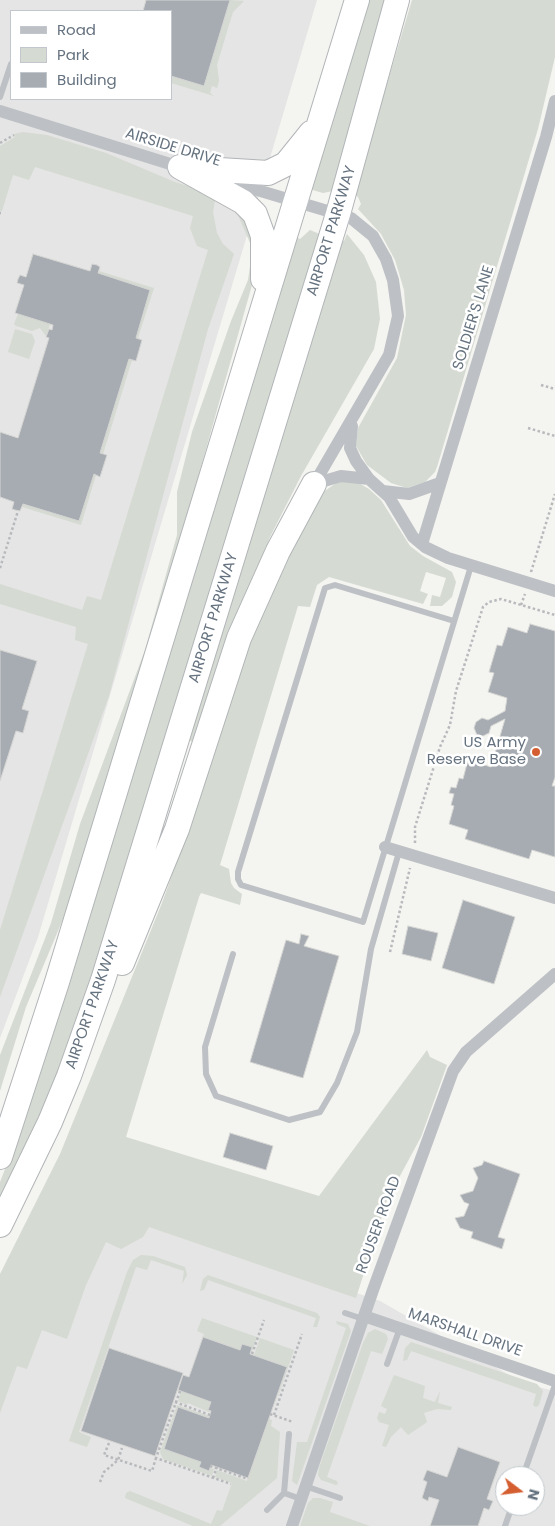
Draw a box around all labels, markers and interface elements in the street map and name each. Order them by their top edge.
legend [10,10,172,100]
text: Road [57,19,96,40]
text: Park [57,44,89,65]
text: Building [57,69,117,90]
street label: AIRSIDE DRIVE [123,125,223,171]
street label: AIRPORT PARKWAY [304,164,360,298]
street label: SOLDIER'S LANE [450,264,498,372]
street label: AIRPORT PARKWAY [186,551,242,685]
place label: US Army Reserve Base [427,734,526,769]
marker: US Army Reserve Base [530,746,542,758]
street label: AIRPORT PARKWAY [63,938,123,1072]
street label: ROUSER ROAD [353,1174,405,1276]
street label: MARSHALL DRIVE [406,1305,524,1361]
north arrow [495,1466,545,1516]
text: N [523,1487,545,1502]

